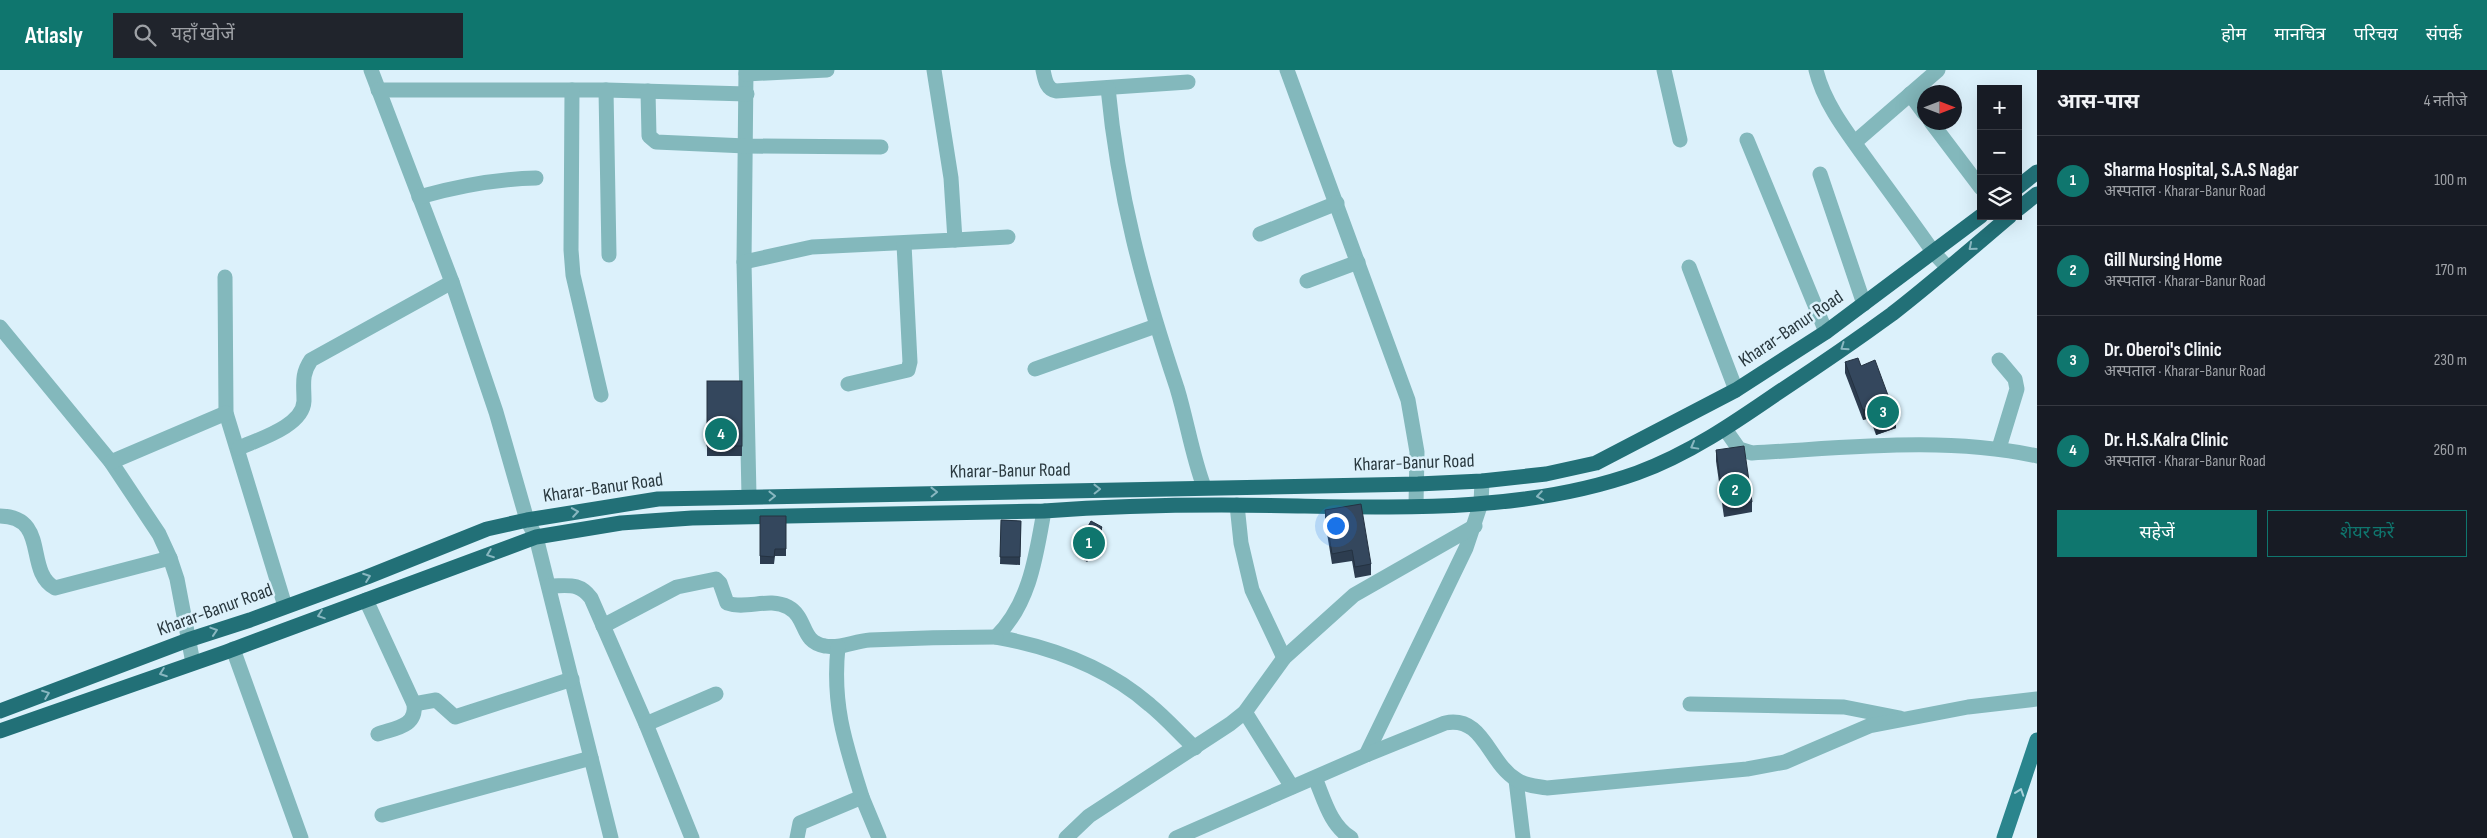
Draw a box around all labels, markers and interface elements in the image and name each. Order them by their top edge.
search box [113,13,463,58]
text: Atlasly [25,21,83,50]
icon: search [131,21,159,49]
text: यहाँ खोजें [171,23,235,46]
text: होम [2221,24,2246,45]
text: मानचित्र [2274,24,2326,45]
text: परिचय [2354,24,2398,45]
text: संपर्क [2426,24,2462,45]
north arrow [1917,85,1962,130]
map controls [1977,85,2022,220]
button: + [1977,85,2022,130]
text: आस-पास [2057,89,2139,114]
text: 4 नतीजे [2424,92,2467,111]
button: − [1977,130,2022,175]
text: Sharma Hospital, S.A.S Nagar [2104,159,2299,182]
text: 1 [2070,171,2076,190]
text: 100 m [2434,171,2467,190]
button: layers [1977,175,2022,220]
text: अस्पताल · Kharar-Banur Road [2104,182,2266,201]
one-way arrow [1969,242,1978,251]
text: Gill Nursing Home [2104,249,2222,272]
text: 2 [2069,261,2077,280]
text: 170 m [2435,261,2467,280]
text: अस्पताल · Kharar-Banur Road [2104,272,2266,291]
street label: Kharar-Banur Road [1734,286,1848,372]
text: Dr. Oberoi's Clinic [2104,339,2222,362]
one-way arrow [1840,341,1850,350]
text: 3 [2069,351,2077,370]
text: 230 m [2434,351,2467,370]
text: अस्पताल · Kharar-Banur Road [2104,362,2266,381]
pin: 3 [1867,393,1899,431]
pin: 4 [705,415,737,453]
text: Dr. H.S.Kalra Clinic [2104,429,2228,452]
one-way arrow [1690,440,1699,450]
text: 4 [2069,441,2077,460]
text: 260 m [2433,441,2467,460]
street label: Kharar-Banur Road [1353,449,1475,477]
text: अस्पताल · Kharar-Banur Road [2104,452,2266,471]
street label: Kharar-Banur Road [949,458,1071,484]
street label: Kharar-Banur Road [542,468,664,508]
pin: 2 [1719,471,1751,509]
one-way arrow [1093,484,1101,494]
one-way arrow [930,487,938,497]
one-way arrow [768,490,776,501]
one-way arrow [1536,491,1545,501]
one-way arrow [572,507,580,518]
button: सहेजें [2057,510,2257,557]
button: शेयर करें [2267,510,2467,557]
your location [1323,513,1349,539]
pin: 1 [1073,524,1105,562]
one-way arrow [486,548,495,558]
one-way arrow [363,573,371,583]
street label: Kharar-Banur Road [154,579,276,641]
one-way arrow [317,610,325,620]
one-way arrow [210,627,218,637]
one-way arrow [160,667,168,677]
one-way arrow [41,689,49,699]
one-way arrow [2014,788,2024,796]

